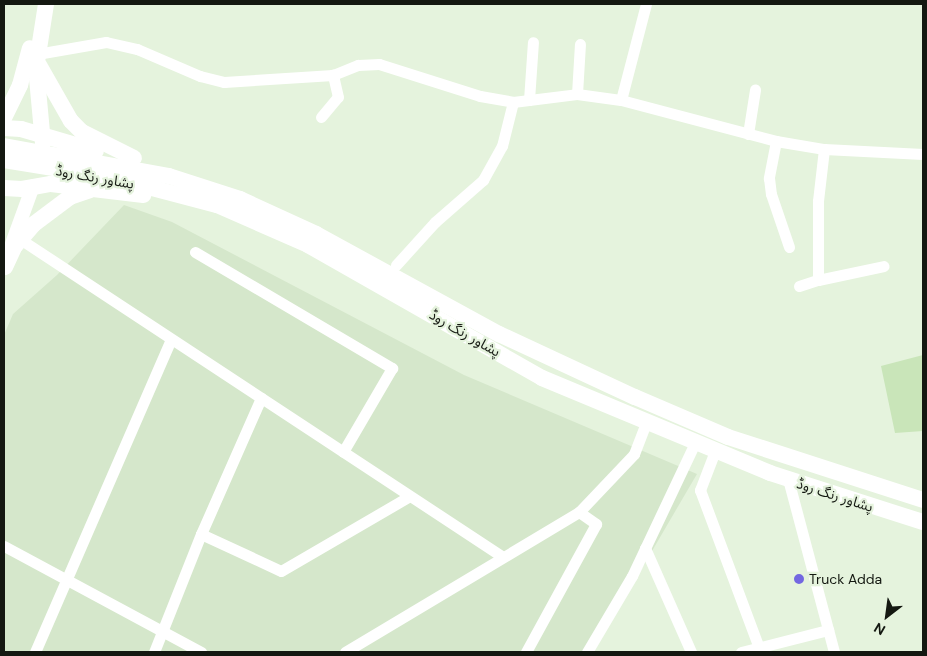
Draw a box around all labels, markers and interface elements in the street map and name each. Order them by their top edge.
street label: پشاور رنگ روڈ [55,162,135,192]
street label: پشاور رنگ روڈ [427,306,503,360]
street label: پشاور رنگ روڈ [795,475,875,515]
place label: Truck Adda [809,571,882,587]
marker: Truck Adda [793,573,805,585]
north arrow [862,591,912,641]
text: N [871,619,888,639]

